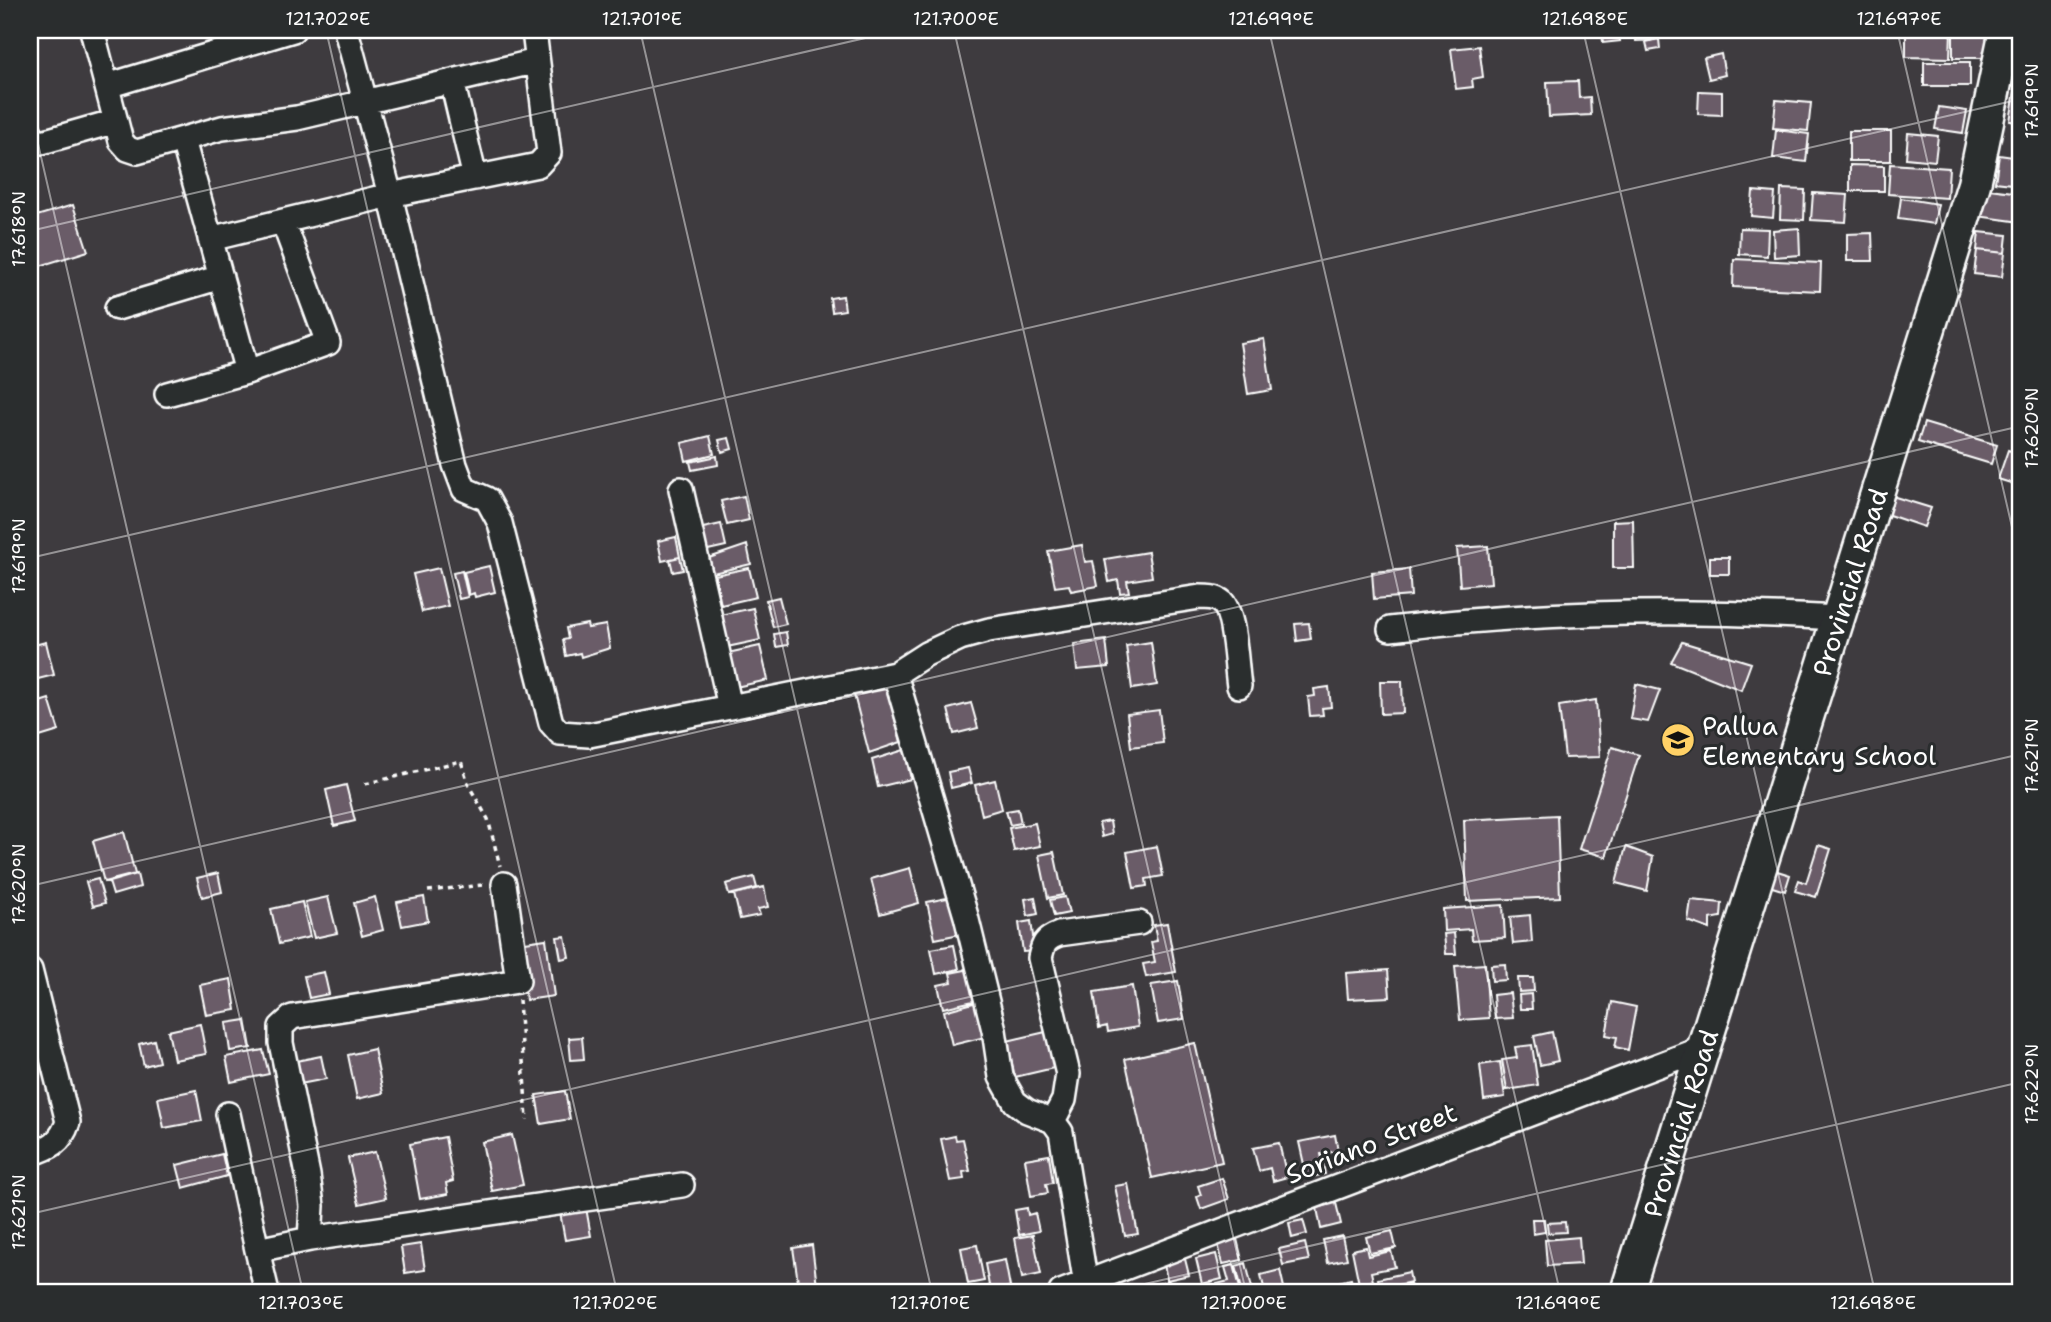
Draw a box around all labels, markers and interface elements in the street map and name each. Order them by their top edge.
text: 121.702°E [286,7,370,31]
text: 121.701°E [602,7,682,31]
text: 121.700°E [913,7,999,31]
text: 121.699°E [1228,7,1314,31]
text: 121.698°E [1542,7,1628,31]
text: 121.697°E [1856,7,1942,31]
text: 17.619°N [2020,63,2044,139]
text: 17.618°N [7,191,31,267]
text: 17.620°N [2020,388,2044,468]
street label: Provincial Road [1803,484,1895,680]
text: 17.619°N [7,518,31,594]
place label: Pallua Elementary School [1702,708,1936,773]
text: 17.621°N [2020,718,2044,794]
school or university icon: Pallua Elementary School [1659,721,1697,759]
text: 17.620°N [7,844,31,924]
street label: Provincial Road [1634,1025,1726,1221]
text: 17.622°N [2020,1044,2044,1124]
street label: Soriano Street [1280,1094,1462,1192]
text: 17.621°N [7,1174,31,1250]
text: 121.703°E [259,1291,344,1315]
text: 121.702°E [573,1291,657,1315]
text: 121.701°E [890,1291,970,1315]
text: 121.700°E [1201,1291,1287,1315]
text: 121.699°E [1515,1291,1601,1315]
text: 121.698°E [1830,1291,1916,1315]

